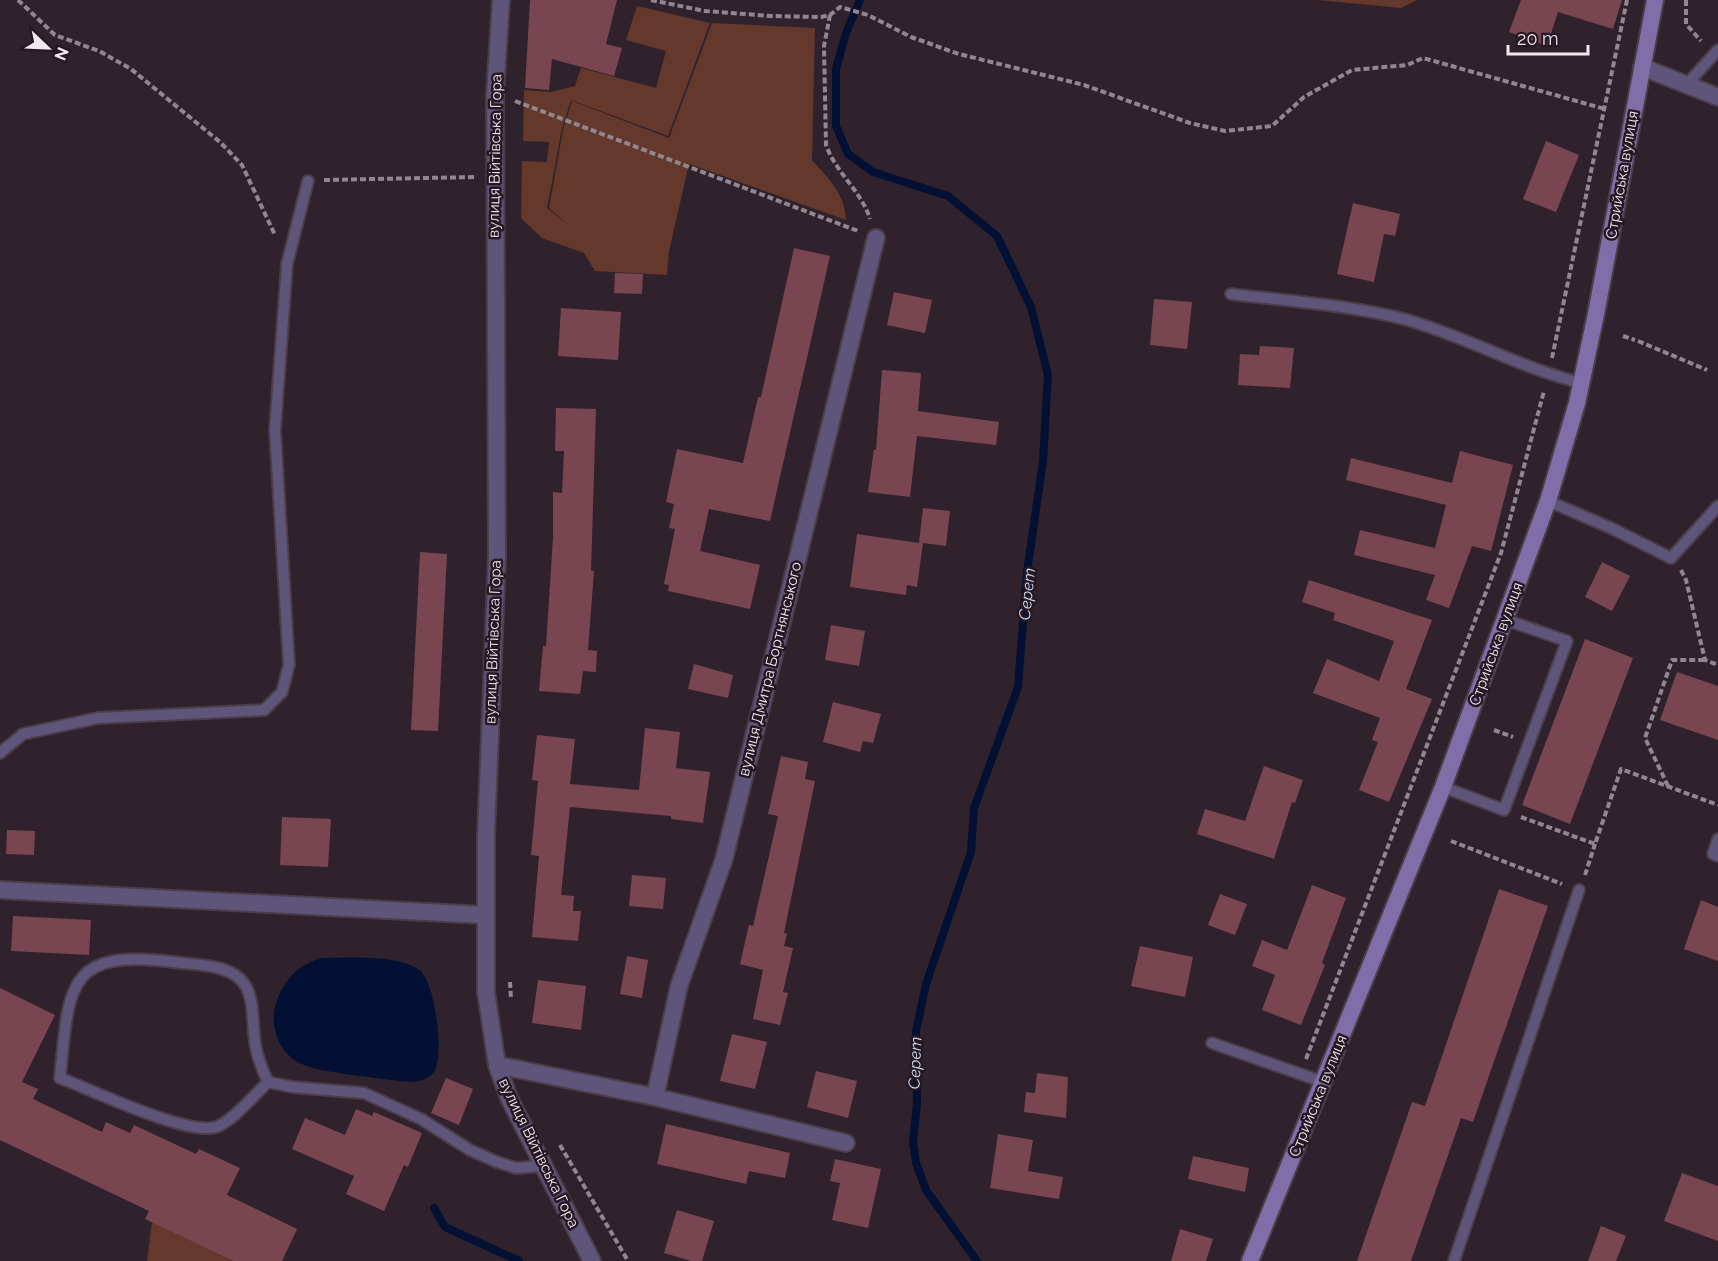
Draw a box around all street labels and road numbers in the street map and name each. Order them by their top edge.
street label: вулиця Війтівська Гора [485,74,505,238]
street label: Стрийська вулиця [1602,109,1642,241]
street label: вулиця Війтівська Гора [481,560,505,724]
street label: вулиця Дмитра Бортнянського [735,560,805,778]
street label: Стрийська вулиця [1465,580,1527,708]
street label: Стрийська вулиця [1285,1032,1351,1160]
street label: вулиця Війтівська Гора [495,1075,583,1231]

